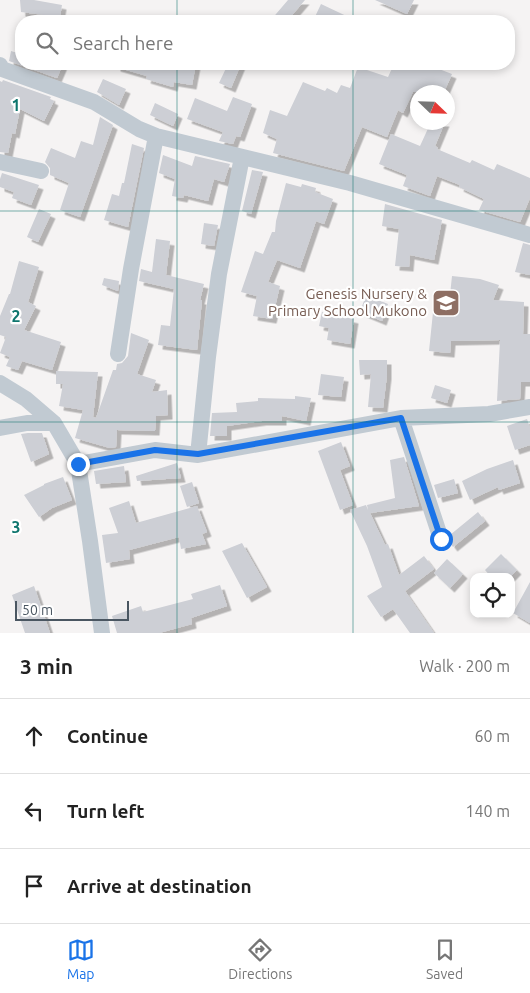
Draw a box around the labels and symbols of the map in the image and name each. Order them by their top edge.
north arrow [410,85,455,130]
text: 1 [11,96,21,114]
place label: Genesis Nursery & Primary School Mukono [268,285,427,319]
school or university icon: Genesis Nursery & Primary School Mukono [431,288,461,318]
text: 2 [11,307,21,325]
route end [67,453,90,476]
text: 3 [11,518,21,536]
route start [430,528,453,551]
scale bar [15,598,129,621]

